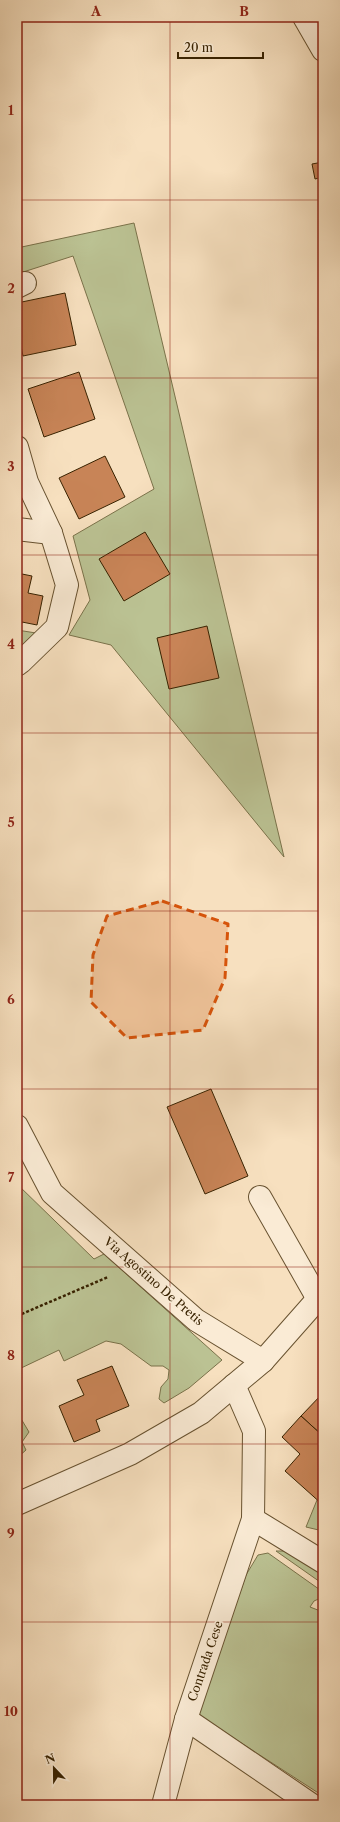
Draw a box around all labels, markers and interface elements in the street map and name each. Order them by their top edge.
text: A [90,3,102,19]
text: B [239,3,249,19]
scale bar [178,34,263,60]
text: 20 m [184,40,213,55]
text: 1 [8,102,14,118]
text: 2 [7,280,15,296]
text: 3 [7,458,15,474]
text: 4 [7,636,15,652]
text: 5 [7,814,15,830]
text: 6 [7,991,15,1007]
text: 7 [8,1169,15,1185]
street label: Via Agostino De Pretis [100,1233,207,1328]
text: 8 [7,1347,15,1363]
text: 9 [7,1525,15,1541]
street label: Contrada Cese [184,1618,226,1703]
text: 10 [4,1703,18,1719]
north arrow [34,1748,74,1788]
text: N [43,1750,58,1767]

